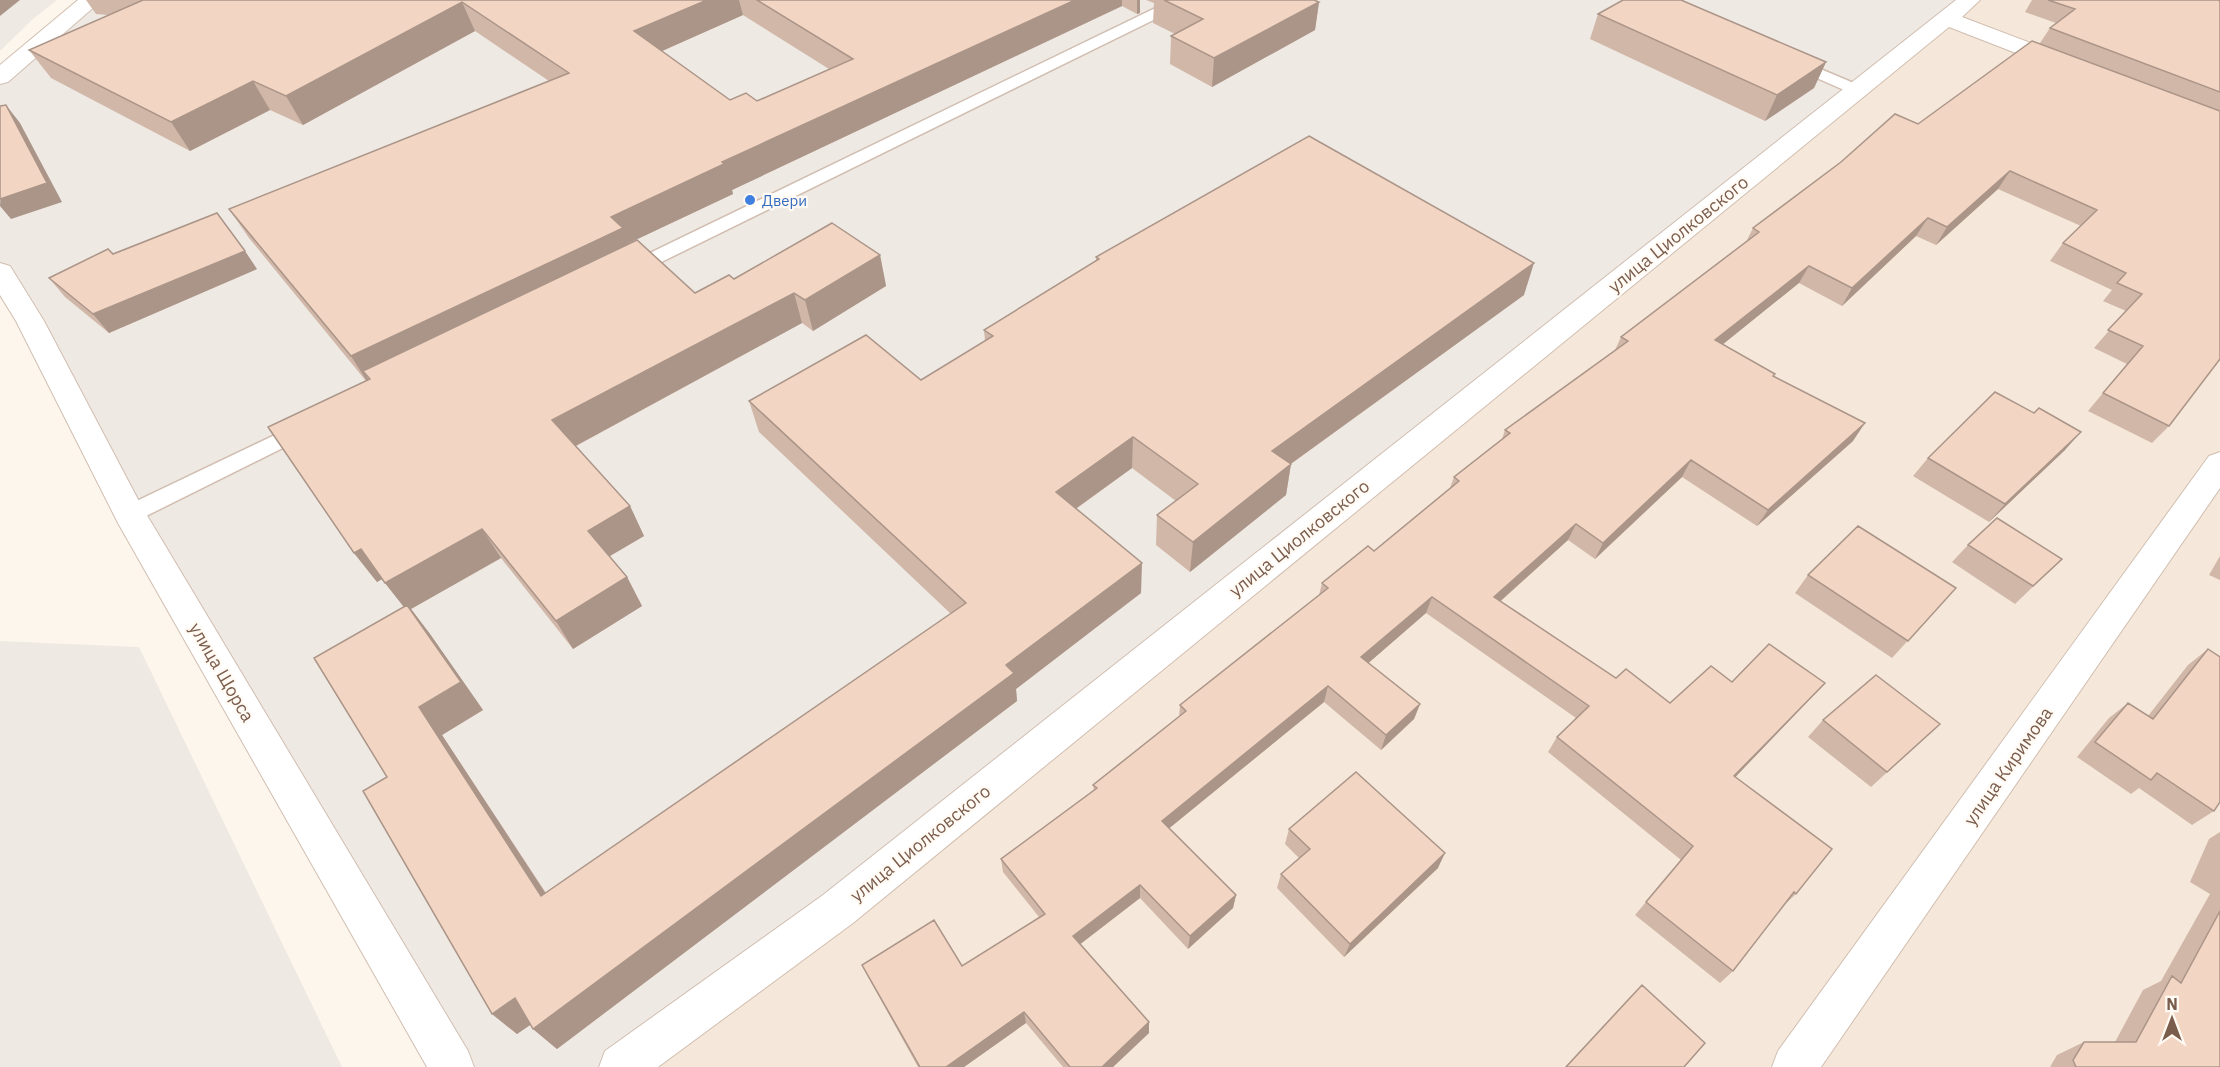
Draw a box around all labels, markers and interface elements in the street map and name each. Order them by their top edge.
street label: улица Циолковского [1603,170,1753,298]
place label: Двери [762,191,807,210]
marker: Двери [743,193,757,207]
street label: улица Циолковского [1224,474,1374,602]
street label: улица Щорса [184,618,260,726]
street label: улица Киримова [1959,702,2058,830]
street label: улица Циолковского [845,779,995,907]
north arrow [2142,989,2202,1049]
text: N [2166,994,2178,1014]

